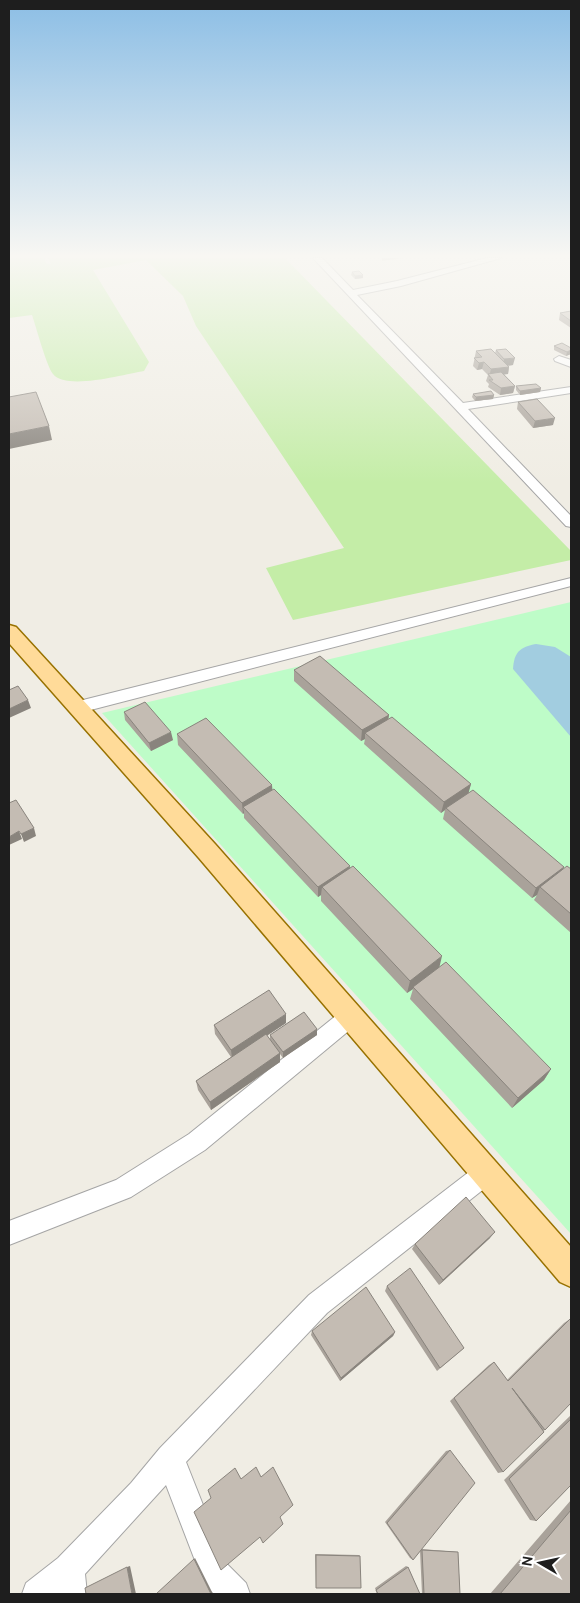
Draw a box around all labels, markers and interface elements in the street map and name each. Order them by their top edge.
north arrow [515,1538,565,1588]
text: N [517,1555,537,1567]

